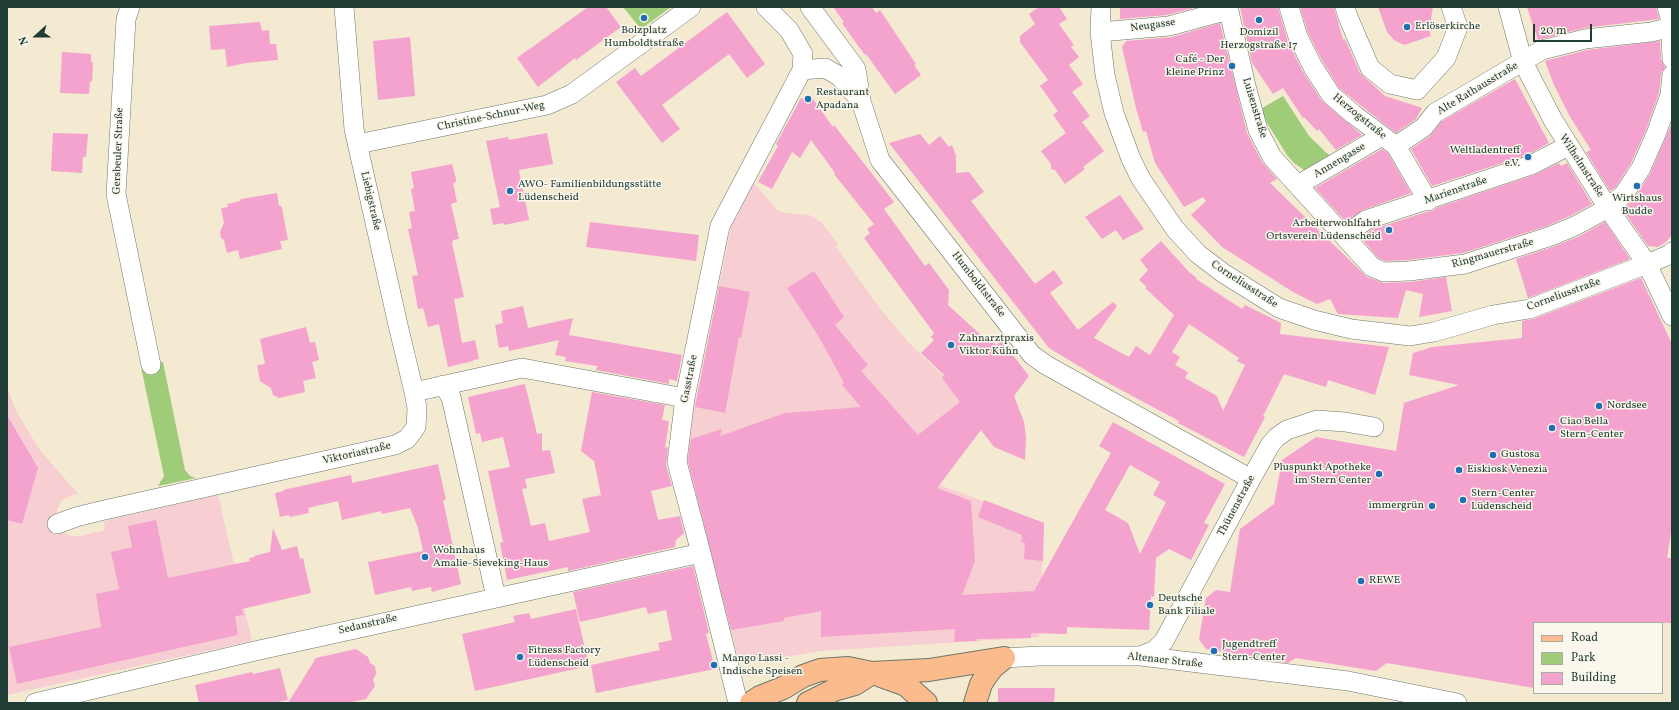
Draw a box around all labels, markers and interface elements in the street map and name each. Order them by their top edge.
marker: Bolzplatz Humboldtstraße [639,13,649,23]
marker: Domizil Herzogstraße 17 [1254,15,1264,25]
north arrow [16,16,56,56]
street label: Neugasse [1130,16,1176,36]
scale bar [1535,16,1594,42]
place label: Erlöserkirche [1415,20,1480,34]
marker: Erlöserkirche [1402,22,1412,32]
text: 20 m [1540,23,1567,39]
place label: Bolzplatz Humboldtstraße [604,24,684,50]
place label: Domizil Herzogstraße 17 [1220,26,1298,52]
text: N [16,34,33,47]
place label: Café - Der kleine Prinz [1166,53,1224,79]
street label: Alte Rathausstraße [1435,60,1521,118]
marker: Café - Der kleine Prinz [1227,61,1237,71]
street label: Luisenstraße [1239,76,1269,140]
place label: Restaurant Apadana [816,86,869,112]
street label: Herzogstraße [1329,91,1389,143]
marker: Restaurant Apadana [803,94,813,104]
street label: Christine-Schnur-Weg [436,99,546,135]
street label: Gersbeuler Straße [111,107,127,195]
street label: Wilhelmstraße [1556,132,1606,200]
street label: Annengasse [1312,140,1368,182]
place label: Weltladentreff e.V. [1450,144,1520,170]
marker: Weltladentreff e.V. [1523,152,1533,162]
street label: Liebigstraße [357,170,383,232]
street label: Marienstraße [1423,174,1489,208]
place label: AWO- Familienbildungsstätte Lüdenscheid [518,178,661,204]
marker: Wirtshaus Budde [1632,181,1642,191]
marker: AWO- Familienbildungsstätte Lüdenscheid [505,186,515,196]
place label: Wirtshaus Budde [1612,192,1662,218]
place label: Arbeiterwohlfahrt Ortsverein Lüdenscheid [1266,217,1381,243]
marker: Arbeiterwohlfahrt Ortsverein Lüdenscheid [1384,225,1394,235]
street label: Ringmauerstraße [1450,236,1536,272]
street label: Humboldtstraße [948,250,1008,320]
street label: Corneliusstraße [1208,258,1280,312]
street label: Corneliusstraße [1525,276,1603,314]
place label: Zahnarztpraxis Viktor Kühn [959,332,1034,358]
marker: Zahnarztpraxis Viktor Kühn [946,340,956,350]
street label: Gasstraße [679,354,701,404]
place label: Nordsee [1607,399,1647,413]
marker: Nordsee [1594,401,1604,411]
place label: Ciao Bella Stern-Center [1560,415,1624,441]
marker: Ciao Bella Stern-Center [1547,423,1557,433]
street label: Viktoriastraße [322,440,392,468]
place label: Gustosa [1501,448,1540,462]
marker: Gustosa [1488,450,1498,460]
place label: Pluspunkt Apotheke im Stern Center [1273,461,1371,487]
place label: Eiskiosk Venezia [1467,463,1547,477]
marker: Eiskiosk Venezia [1454,465,1464,475]
marker: Pluspunkt Apotheke im Stern Center [1374,469,1384,479]
street label: Thünenstraße [1215,473,1259,539]
place label: Stern-Center Lüdenscheid [1471,487,1535,513]
marker: Stern-Center Lüdenscheid [1458,495,1468,505]
place label: immergrün [1368,499,1424,513]
marker: immergrün [1427,501,1437,511]
place label: Wohnhaus Amalie-Sieveking-Haus [433,544,548,570]
marker: Wohnhaus Amalie-Sieveking-Haus [420,552,430,562]
place label: REWE [1369,574,1400,588]
marker: REWE [1356,576,1366,586]
place label: Deutsche Bank Filiale [1158,592,1215,618]
marker: Deutsche Bank Filiale [1145,600,1155,610]
street label: Sedanstraße [337,612,399,638]
legend [1533,622,1663,694]
text: Road [1571,630,1598,646]
place label: Jugendtreff Stern-Center [1222,638,1286,664]
place label: Fitness Factory Lüdenscheid [528,644,601,670]
marker: Jugendtreff Stern-Center [1209,646,1219,656]
street label: Altenaer Straße [1127,650,1203,672]
text: Park [1571,650,1596,666]
marker: Fitness Factory Lüdenscheid [515,652,525,662]
place label: Mango Lassi - Indische Speisen [722,652,803,678]
marker: Mango Lassi - Indische Speisen [709,660,719,670]
text: Building [1571,670,1616,686]

